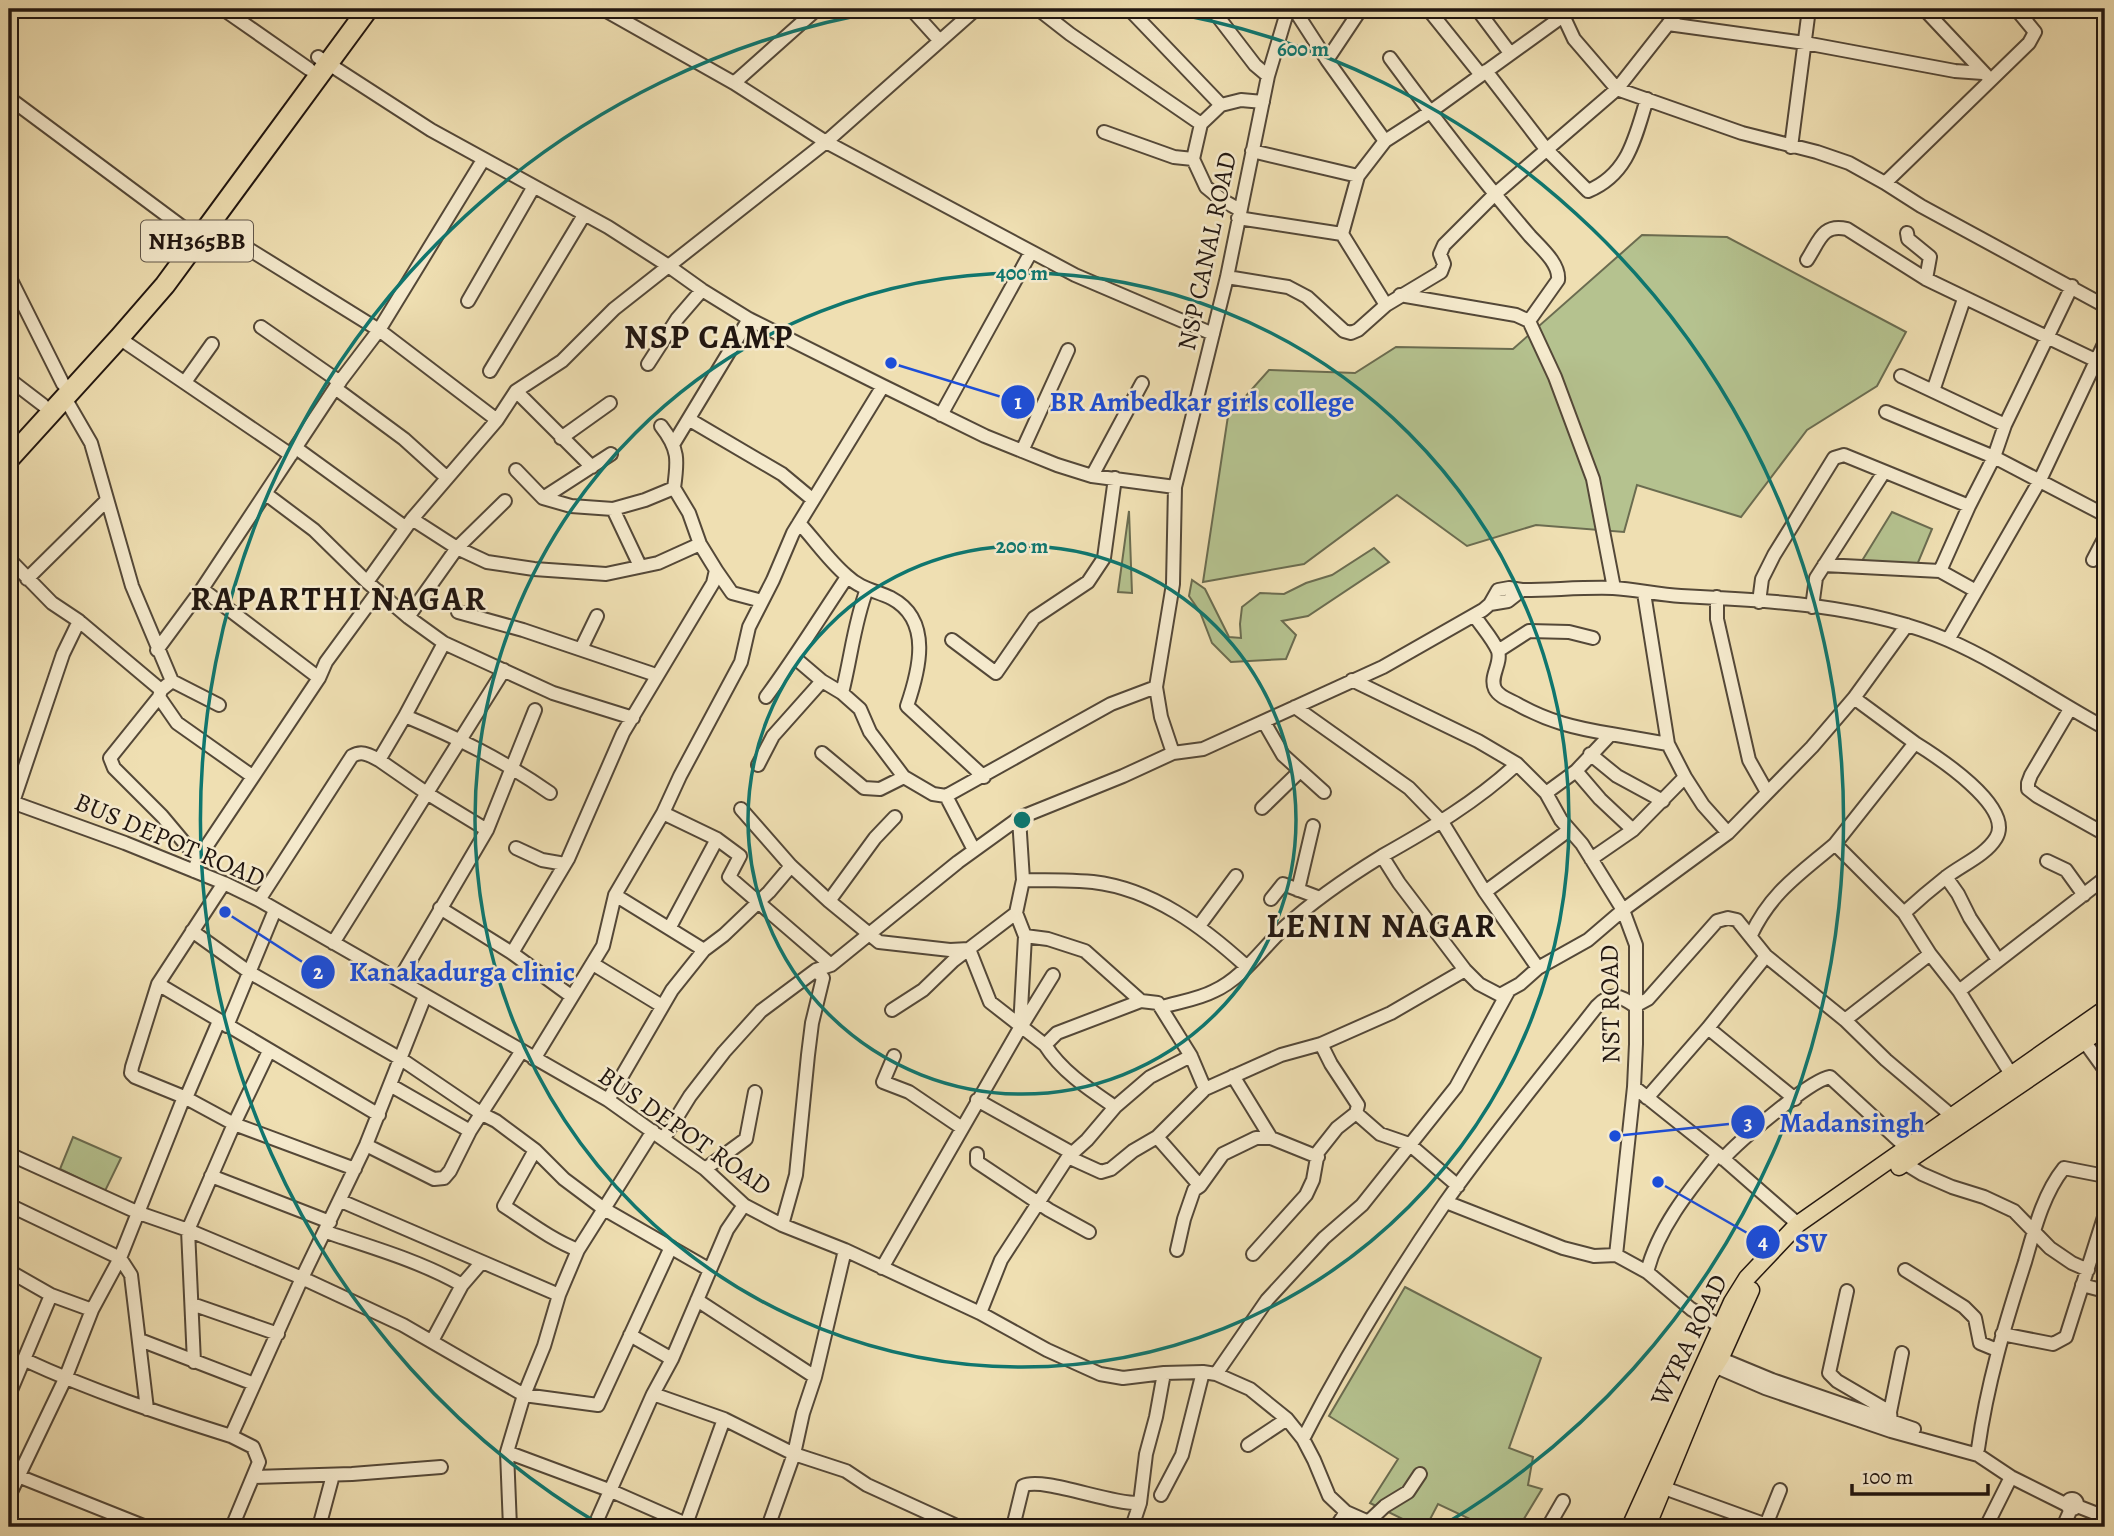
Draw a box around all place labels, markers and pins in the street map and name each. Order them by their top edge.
callout: BR Ambedkar girls college [1000,377,1368,426]
centre of rings [1010,808,1034,832]
callout: Kanakadurga clinic [300,947,589,996]
callout: Madansingh [1730,1098,1939,1147]
callout: SV [1745,1218,1841,1267]

